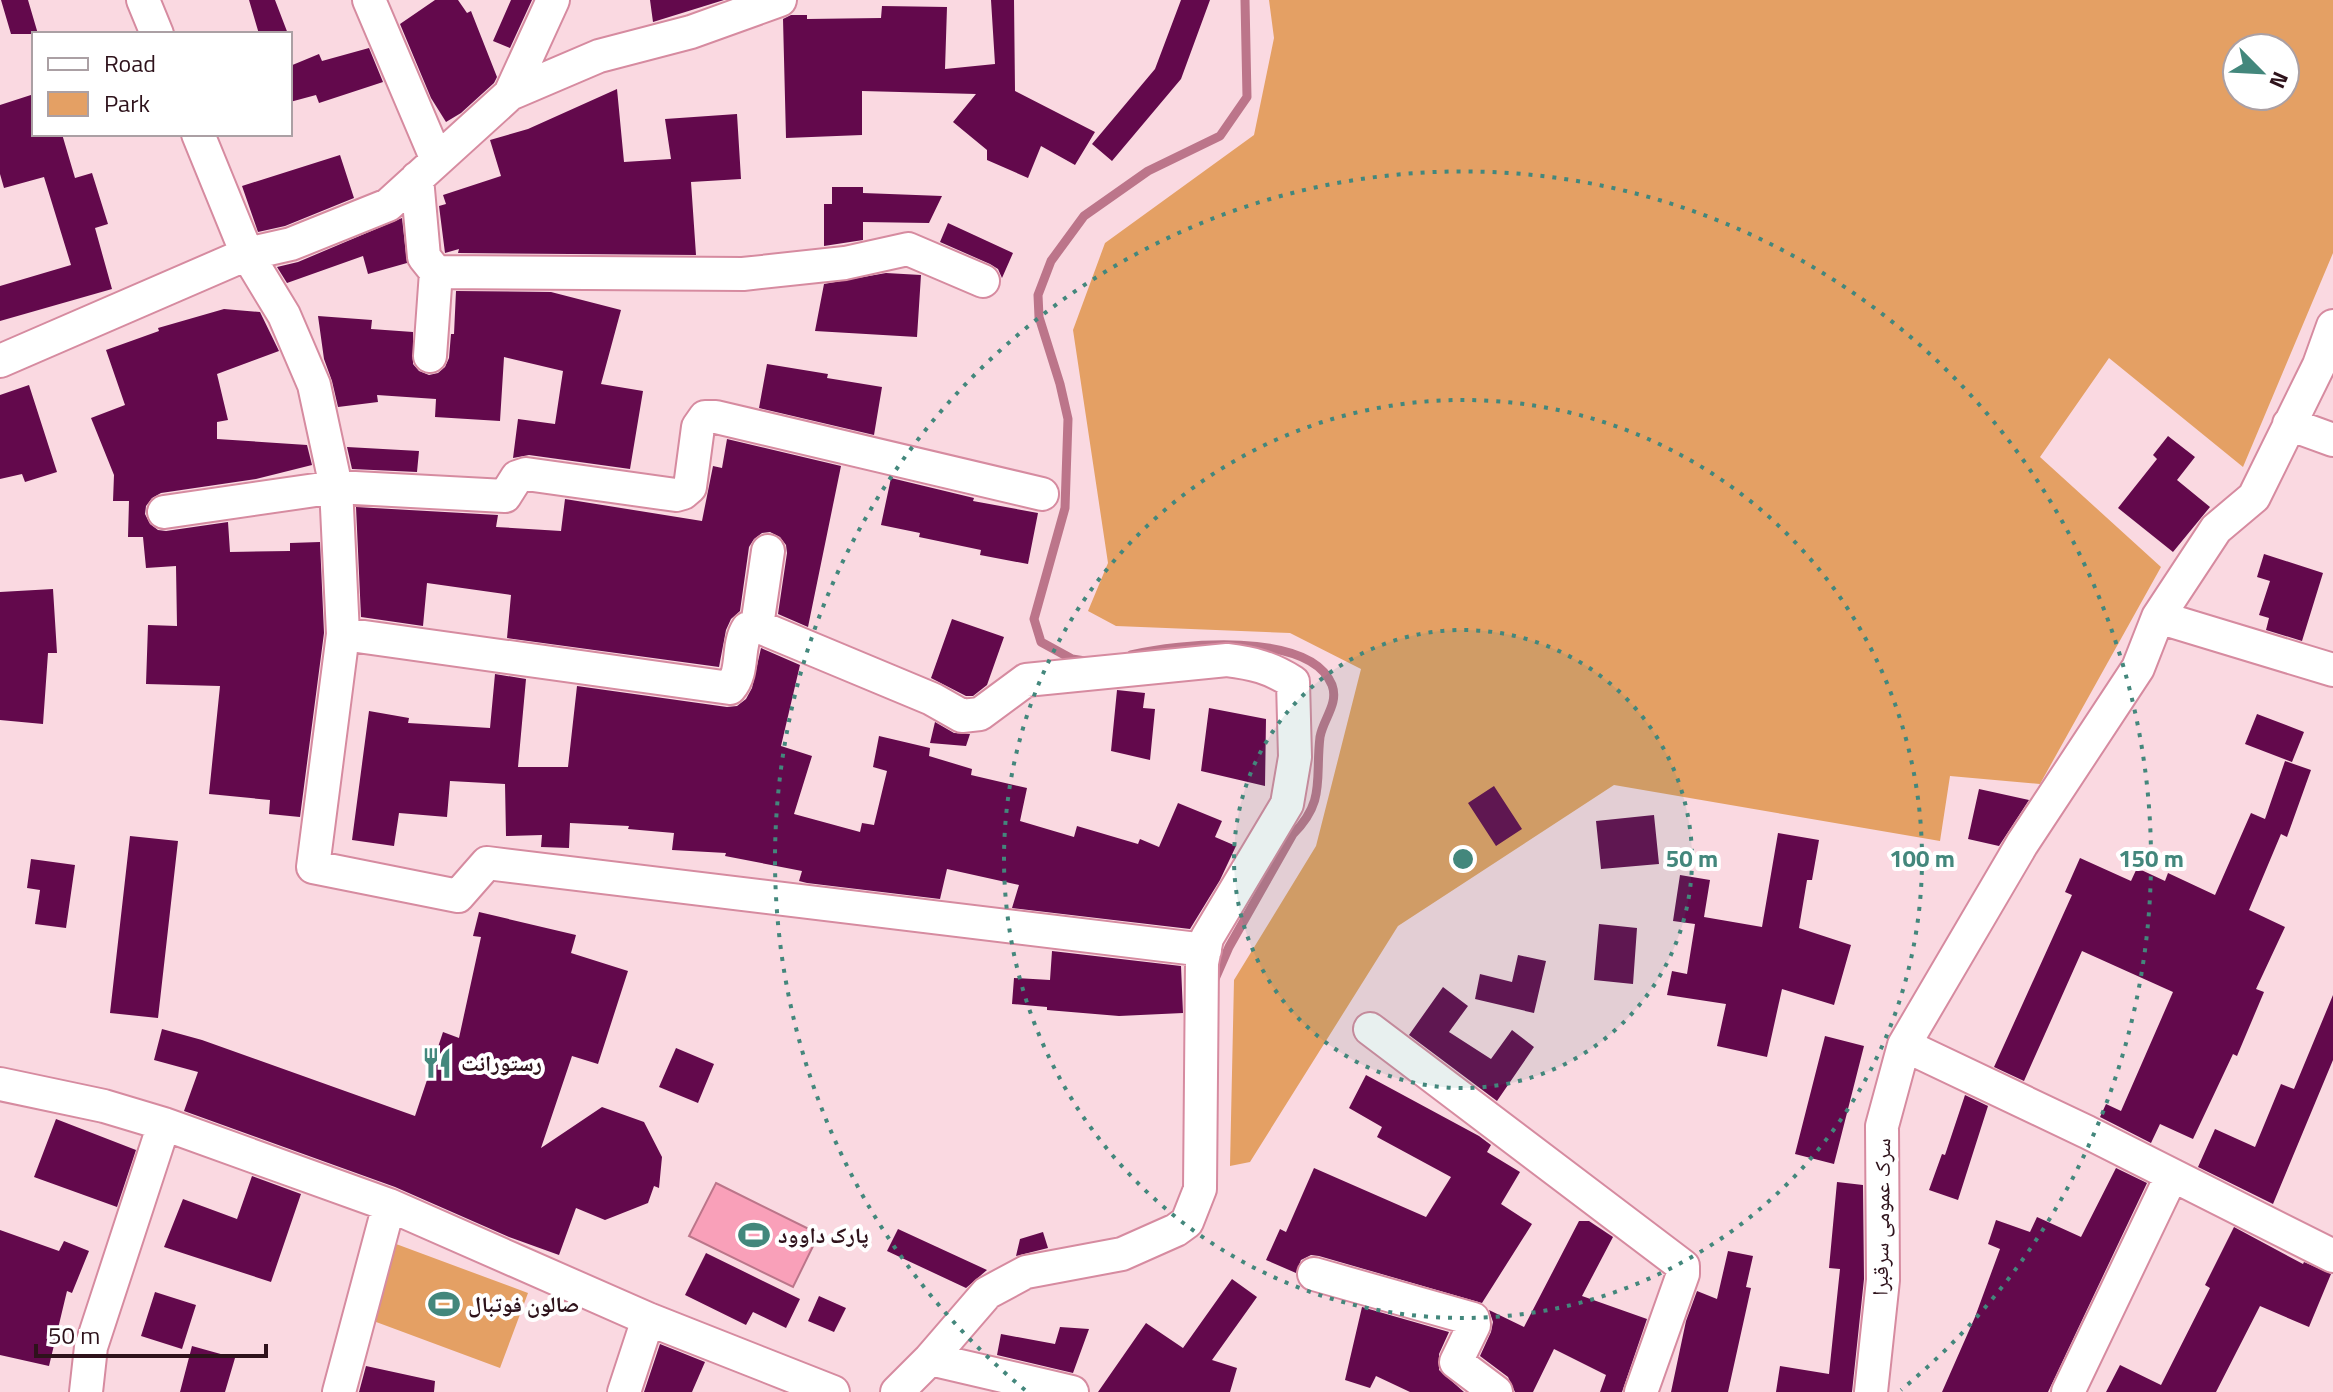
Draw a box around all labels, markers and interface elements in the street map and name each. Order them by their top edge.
legend [32,32,292,136]
north arrow [2221,32,2301,112]
text: Road [104,45,156,81]
text: N [2261,66,2298,94]
text: Park [104,85,150,121]
text: 50 m [1666,840,1718,876]
text: 100 m [1889,840,1955,876]
text: 150 m [2118,840,2184,876]
centre of rings [1449,845,1477,873]
restaurant icon: رستورانت [420,1046,454,1080]
place label: رستورانت [461,1046,542,1080]
street label: سرک عمومی سرقبرا [1863,1138,1899,1296]
sports icon: پارک داوود [737,1218,771,1252]
place label: پارک داوود [778,1218,869,1252]
sports icon: صالون فوتبال [427,1287,461,1321]
place label: صالون فوتبال [468,1287,579,1321]
scale bar [36,1308,266,1358]
text: 50 m [48,1317,100,1353]

